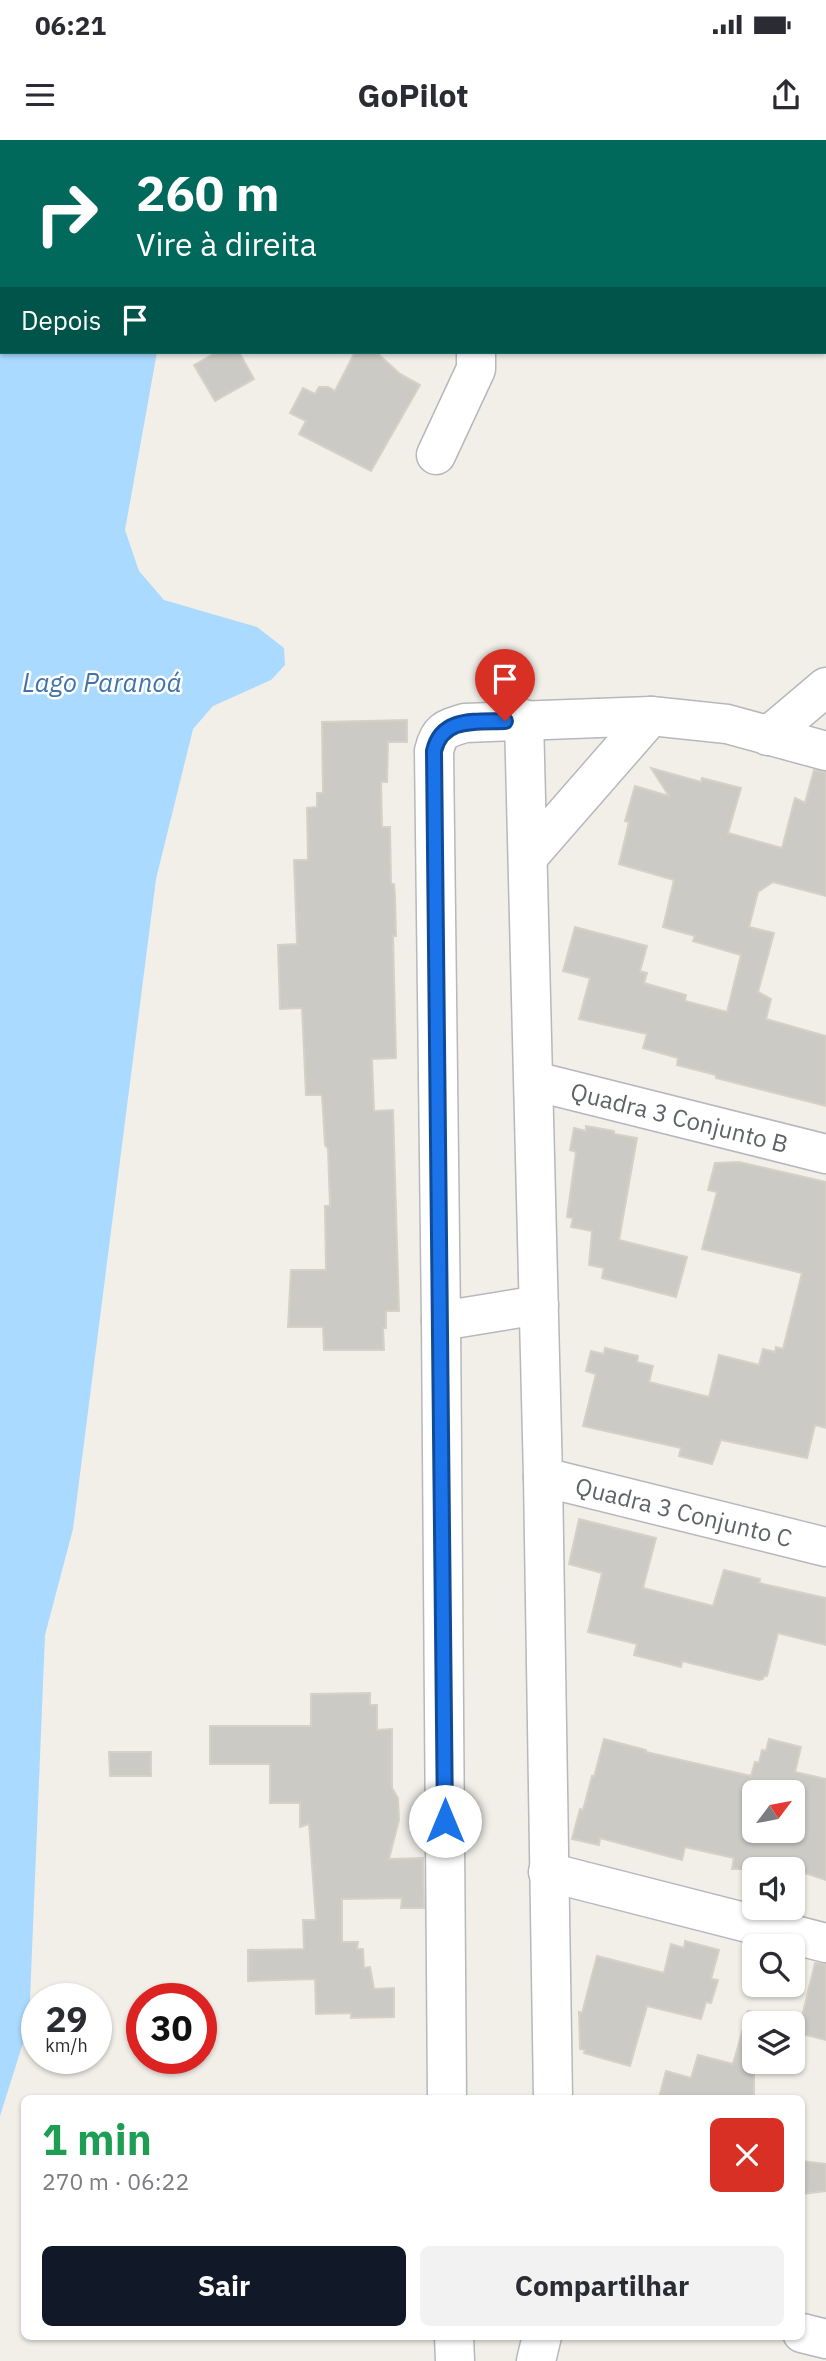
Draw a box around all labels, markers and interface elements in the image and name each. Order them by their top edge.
text: 06:21 [35,8,106,42]
text: GoPilot [357,74,469,116]
icon: menu [21,76,59,114]
icon: share [767,76,805,114]
text: 260 m [136,161,280,224]
icon: right [21,168,112,259]
text: Vire à direita [136,223,317,265]
icon: arrive [116,301,154,339]
text: Depois [21,303,102,337]
pin [475,649,535,721]
icon: arrive [486,660,524,698]
water label: Lago Paranoá [22,665,182,699]
street label: Quadra 3 Conjunto B [567,1075,792,1160]
street label: Quadra 3 Conjunto C [572,1470,796,1554]
north arrow [742,1780,805,1843]
map controls [742,1780,805,2074]
position arrow [408,1784,482,1858]
button: sound [742,1857,805,1920]
button: search [742,1934,805,1997]
speed limit sign: 30 [126,1983,217,2074]
text: 29 [45,1996,88,2042]
button: layers [742,2011,805,2074]
text: km/h [45,2034,88,2057]
text: 1 min [42,2112,152,2167]
button: close [710,2118,784,2192]
text: 270 m · 06:22 [42,2166,189,2196]
button: Sair [42,2246,406,2326]
button: Compartilhar [420,2246,784,2326]

